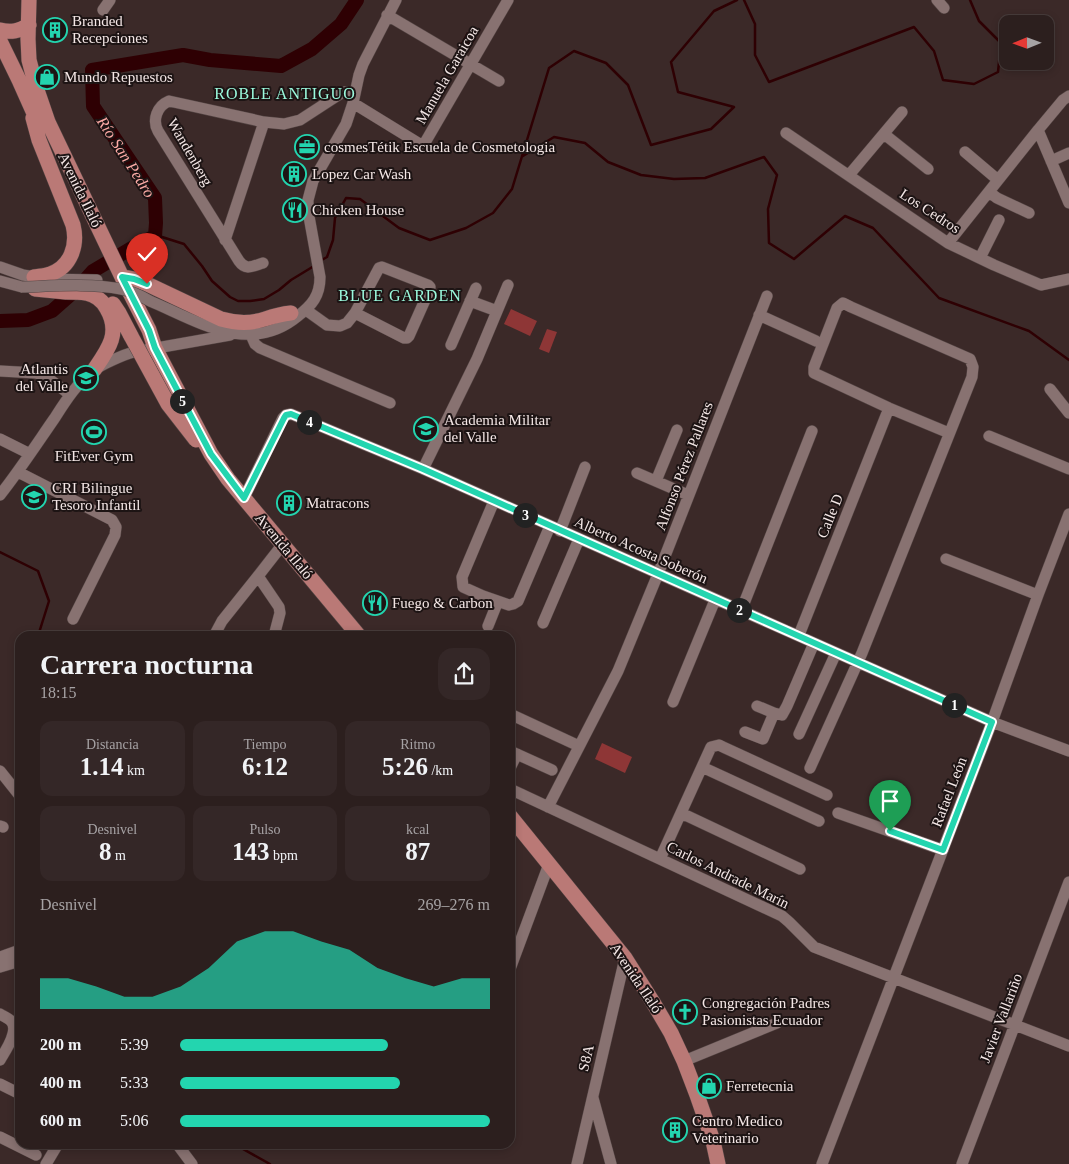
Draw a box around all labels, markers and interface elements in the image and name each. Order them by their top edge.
place label: Branded Recepciones [72,13,148,46]
north arrow [999,15,1054,70]
map controls [999,15,1054,70]
building icon: Branded Recepciones [42,17,68,43]
street label: Manuela Garaicoa [412,23,482,127]
shop icon: Mundo Repuestos [34,64,60,90]
place label: Mundo Repuestos [64,69,173,85]
district label: ROBLE ANTIGUO [214,85,356,102]
water label: Río San Pedro [93,113,158,201]
street label: Wandenberg [164,115,216,189]
office icon: cosmesTétik Escuela de Cosmetologia [294,134,320,160]
place label: cosmesTétik Escuela de Cosmetologia [324,139,556,155]
street label: Avenida Ilaló [55,150,105,230]
building icon: Lopez Car Wash [281,161,307,187]
place label: Lopez Car Wash [312,166,412,182]
street label: Los Cedros [897,186,963,237]
restaurant icon: Chicken House [282,197,308,223]
place label: Chicken House [312,202,404,218]
pin [126,233,168,284]
icon: check [133,240,161,268]
district label: BLUE GARDEN [338,287,462,304]
place label: Atlantis del Valle [15,361,68,394]
school or university icon: Atlantis del Valle [73,365,99,391]
pin: 5 [170,388,194,414]
text: 5 [179,394,186,409]
street label: Alfonso Pérez Pallares [652,399,716,533]
pin: 4 [296,410,322,434]
place label: Academia Militar del Valle [444,412,550,445]
text: 4 [306,415,313,430]
school or university icon: Academia Militar del Valle [413,416,439,442]
sports icon: FitEver Gym [81,419,107,445]
place label: FitEver Gym [55,448,134,464]
place label: CRI Bilingue Tesoro Infantil [52,480,141,513]
school or university icon: CRI Bilingue Tesoro Infantil [21,484,47,510]
building icon: Matracons [276,490,302,516]
street label: Calle D [814,491,846,540]
place label: Matracons [306,495,369,511]
pin: 3 [512,502,538,528]
text: 3 [522,508,529,523]
street label: Avenida Ilaló [252,510,316,582]
street label: Alberto Acosta Soberón [572,513,711,587]
restaurant icon: Fuego & Carbon [362,590,388,616]
place label: Fuego & Carbon [392,595,493,611]
pin: 2 [726,598,752,622]
text: 2 [736,603,743,618]
button: share [438,648,490,700]
text: Carrera nocturna [40,649,253,680]
text: 18:15 [40,684,76,701]
pin: 1 [942,692,966,718]
text: 1 [951,698,958,713]
text: Distancia [86,737,139,752]
text: Tiempo [243,737,287,752]
text: Ritmo [400,737,435,752]
text: 1.14 [80,753,124,780]
text: 6:12 [242,753,288,780]
text: 5:26 [382,753,428,780]
street label: Rafael León [928,754,970,829]
text: km [124,763,145,778]
text: /km [428,763,453,778]
pin [869,780,911,831]
icon: arrive [876,787,904,815]
text: Desnivel [87,822,137,837]
text: Pulso [249,822,281,837]
text: kcal [406,822,429,837]
text: 8 [99,838,111,865]
text: 143 [232,838,270,865]
text: 87 [405,838,430,865]
street label: Carlos Andrade Marín [664,838,792,912]
text: m [111,848,126,863]
text: bpm [270,848,298,863]
text: Desnivel [40,896,97,913]
text: 269–276 m [418,896,490,913]
street label: Avenida Ilaló [607,940,665,1016]
street label: Javier Vallariño [977,971,1025,1065]
place label: Congregación Padres Pasionistas Ecuador [702,995,830,1028]
church icon: Congregación Padres Pasionistas Ecuador [672,999,698,1025]
text: 200 m [40,1036,81,1053]
text: 5:39 [120,1036,148,1053]
street label: S8A [575,1043,597,1073]
shop icon: Ferretecnia [696,1073,722,1099]
text: 400 m [40,1074,81,1091]
text: 5:33 [120,1074,148,1091]
place label: Ferretecnia [726,1078,794,1094]
text: 600 m [40,1112,81,1129]
text: 5:06 [120,1112,148,1129]
place label: Centro Medico Veterinario [692,1113,782,1146]
building icon: Centro Medico Veterinario [662,1117,688,1143]

